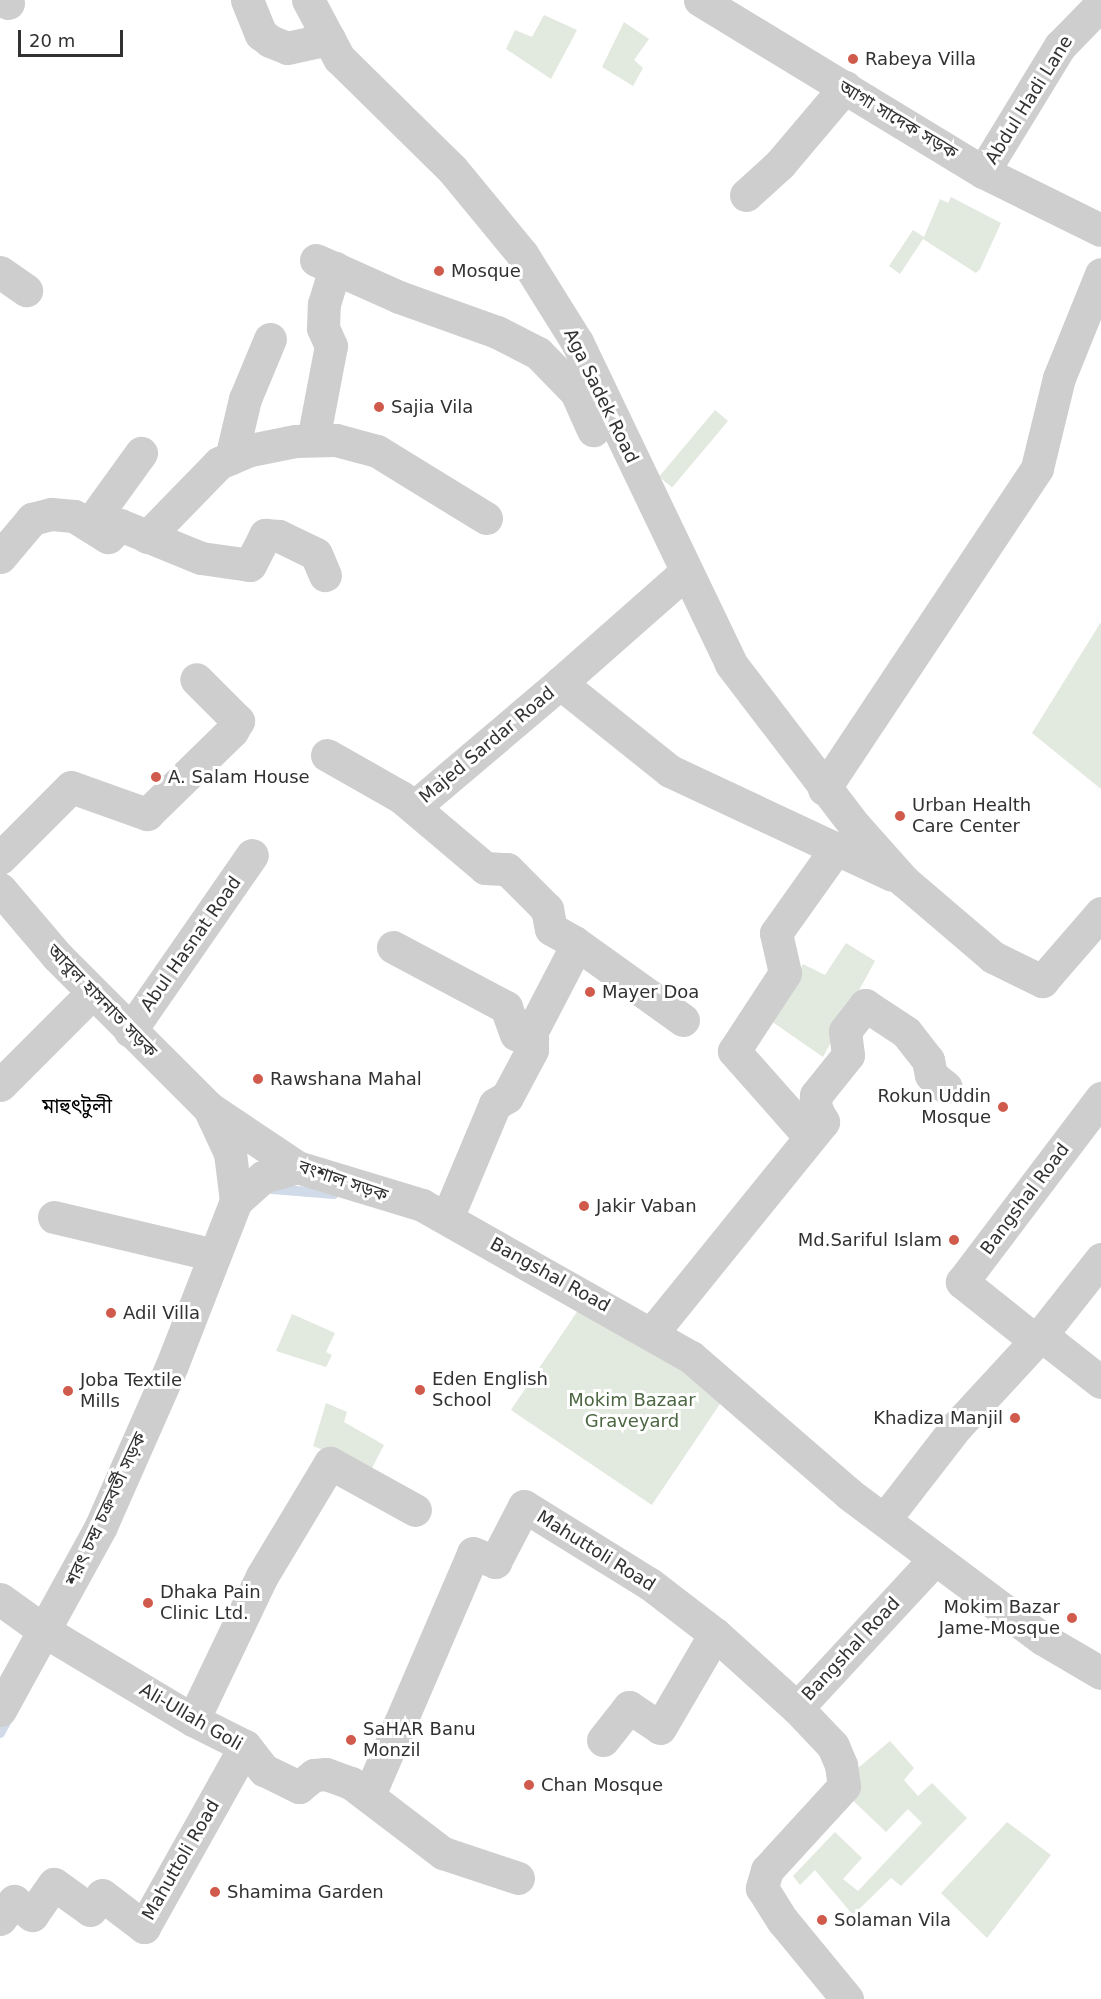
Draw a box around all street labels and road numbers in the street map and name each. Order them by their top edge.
street label: Abdul Hadi Lane [981,32,1077,168]
street label: আগা সাদেক সড়ক [835,76,961,164]
street label: Aga Sadek Road [559,325,643,467]
street label: Majed Sardar Road [415,682,559,808]
street label: Abul Hasnat Road [136,872,246,1016]
street label: আবুল হাসনাত সড়ক [43,940,161,1062]
street label: Bangshal Road [976,1139,1074,1259]
street label: বংশাল সড়ক [295,1156,391,1206]
street label: Bangshal Road [486,1233,614,1317]
street label: শরৎ চন্দ্র চক্রবর্তী সড়ক [61,1429,151,1589]
street label: Mahuttoli Road [533,1506,659,1596]
street label: Bangshal Road [797,1593,905,1705]
street label: Ali-Ullah Goli [136,1679,246,1755]
street label: Mahuttoli Road [138,1796,224,1924]

